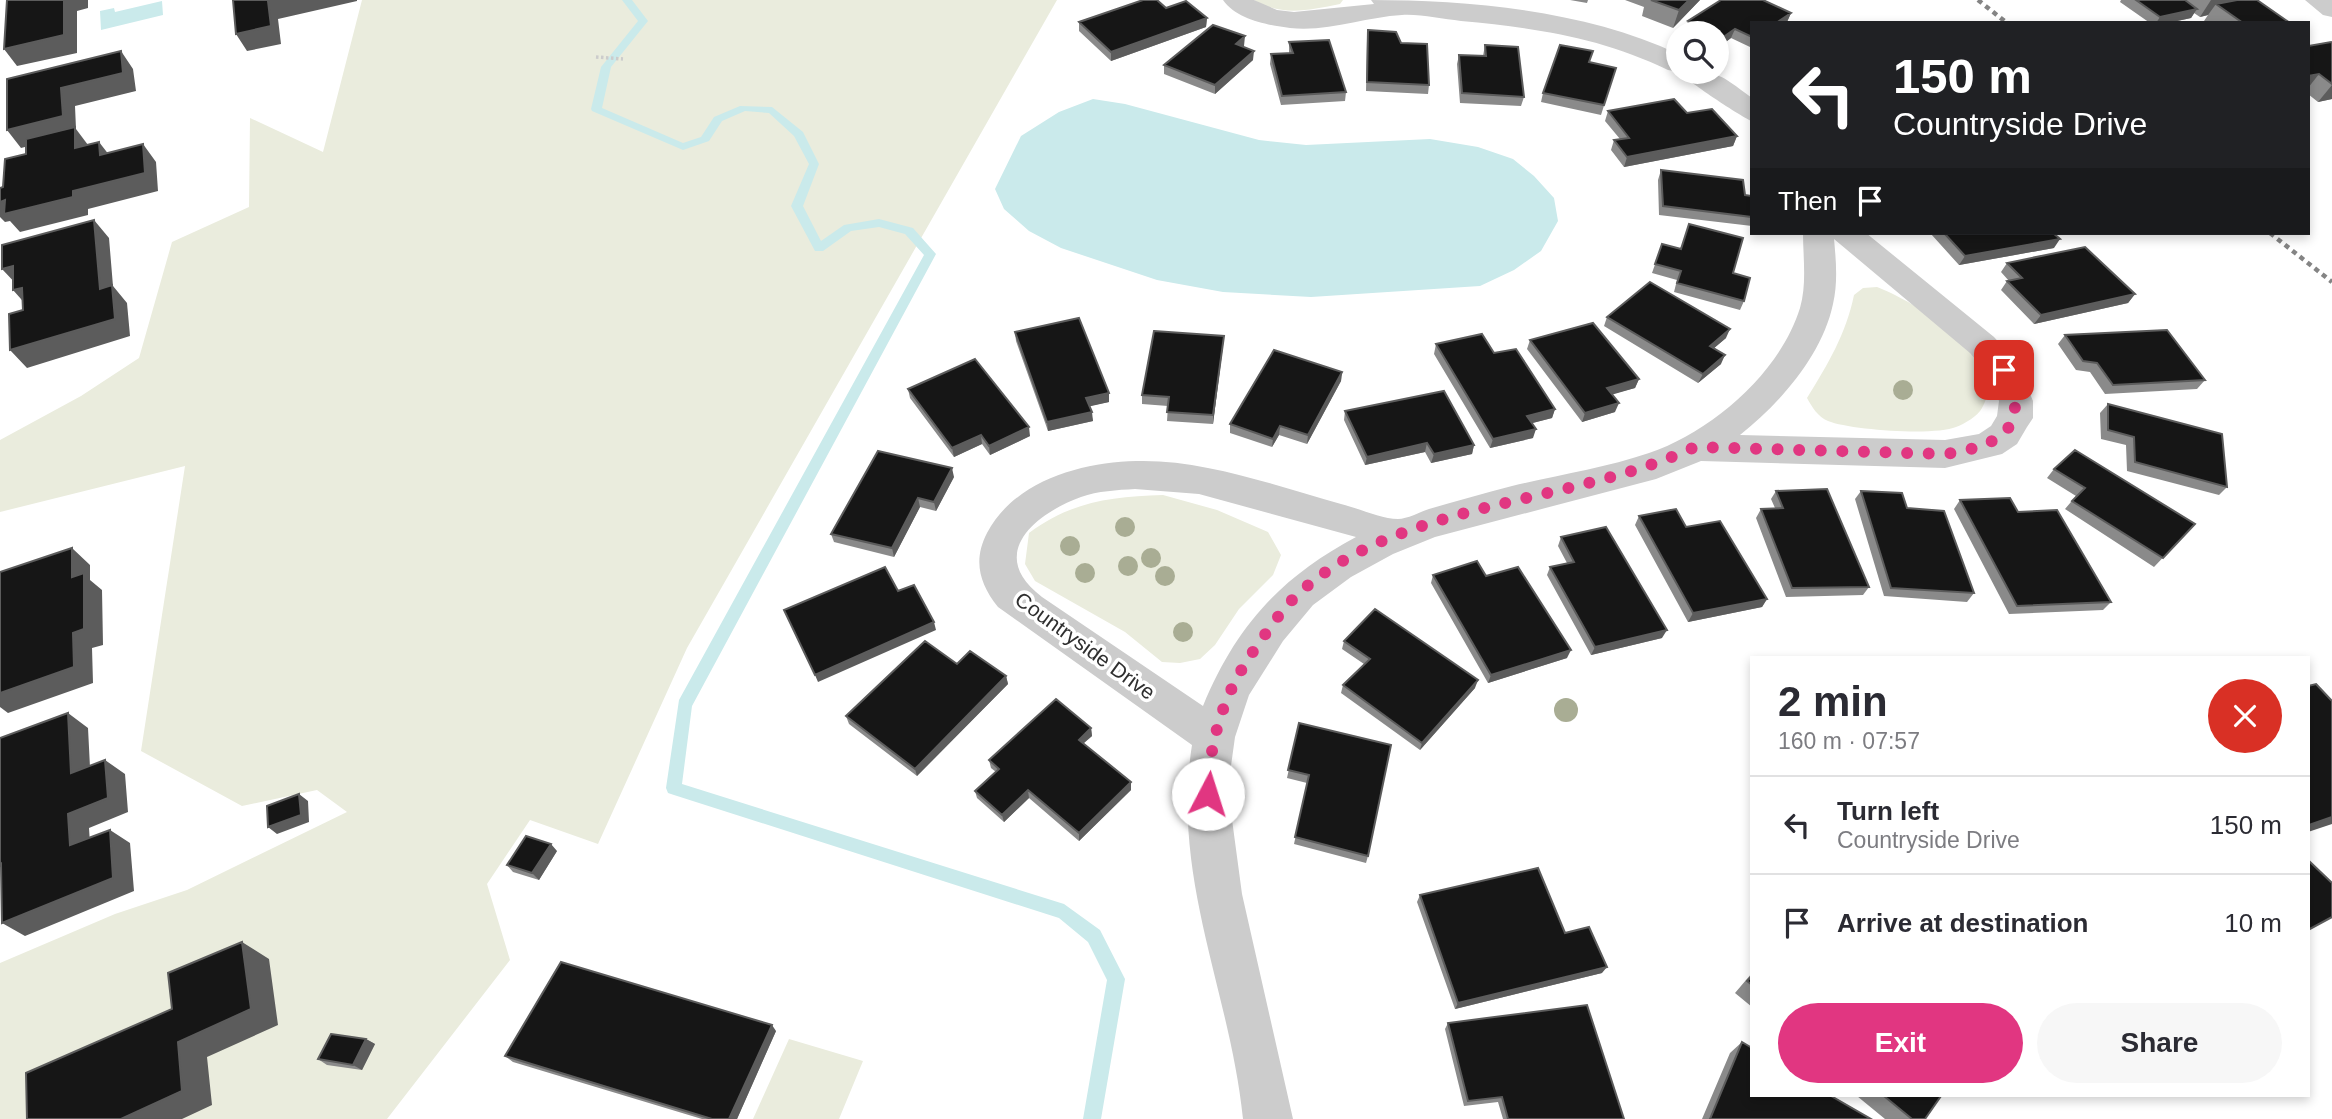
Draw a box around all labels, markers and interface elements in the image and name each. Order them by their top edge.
map controls [1666,21,1729,84]
button: search [1666,21,1729,84]
icon: left [1778,49,1869,140]
text: 150 m [1893,49,2032,103]
text: Countryside Drive [1893,106,2147,142]
icon: arrive [1851,182,1889,220]
text: Then [1778,186,1837,216]
pin [1974,340,2034,400]
icon: arrive [1985,351,2023,389]
street label: Countryside Drive [1011,587,1160,704]
text: 2 min [1778,678,1888,725]
button: close [2208,679,2282,753]
text: 160 m · 07:57 [1778,728,1920,754]
position arrow [1171,757,1245,831]
text: Turn left [1837,796,1939,826]
icon: left [1778,806,1816,844]
text: 150 m [2210,810,2282,840]
text: Countryside Drive [1837,827,2020,853]
icon: arrive [1778,904,1816,942]
text: Arrive at destination [1837,908,2088,938]
text: 10 m [2224,908,2282,938]
button: Exit [1778,1003,2023,1083]
button: Share [2037,1003,2282,1083]

